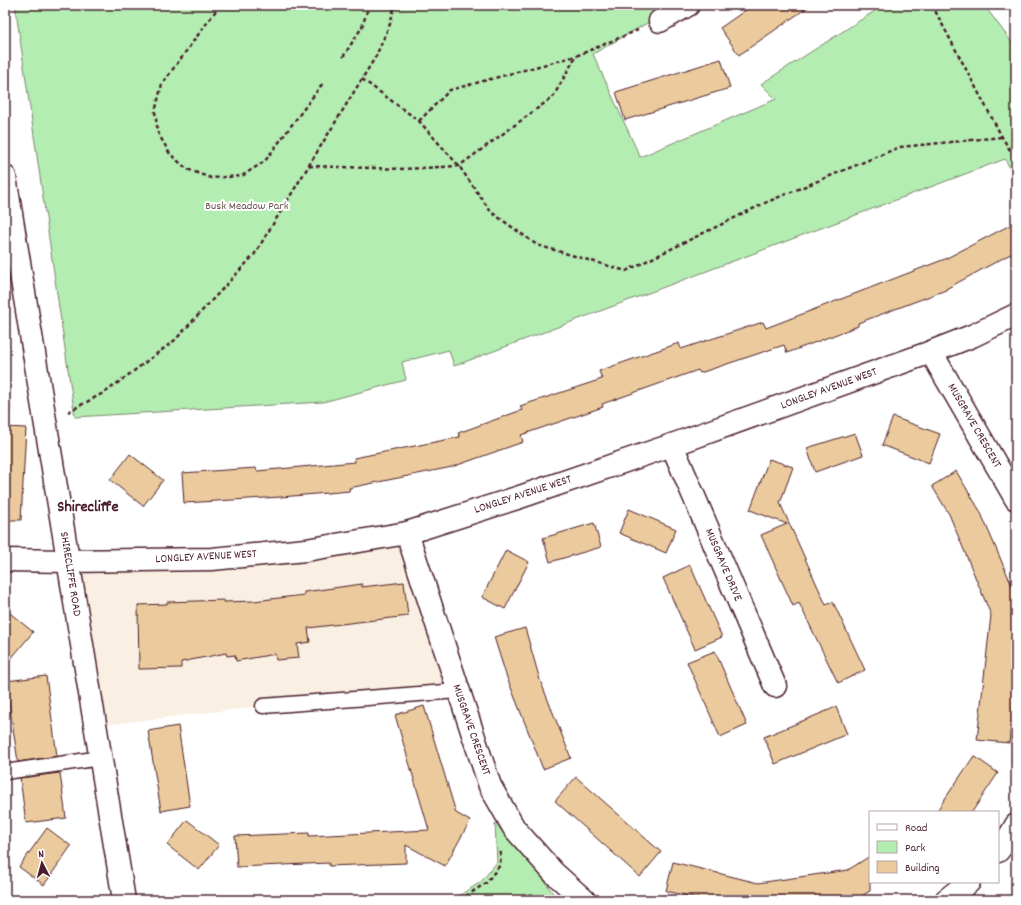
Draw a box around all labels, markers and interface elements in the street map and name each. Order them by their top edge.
park label: Busk Meadow Park [205,198,289,215]
street label: LONGLEY AVENUE WEST [778,364,880,414]
street label: MUSGRAVE CRESCENT [943,381,1005,472]
street label: LONGLEY AVENUE WEST [472,471,574,519]
district label: Shirecliffe [57,496,119,519]
street label: MUSGRAVE DRIVE [700,526,746,604]
street label: SHIRECLIFFE ROAD [55,531,85,617]
street label: LONGLEY AVENUE WEST [155,546,257,568]
street label: MUSGRAVE CRESCENT [447,682,495,778]
legend [869,811,999,883]
text: Road [905,820,927,837]
text: Park [905,840,926,857]
north arrow [22,843,62,883]
text: N [38,847,45,863]
text: Building [905,860,940,877]

